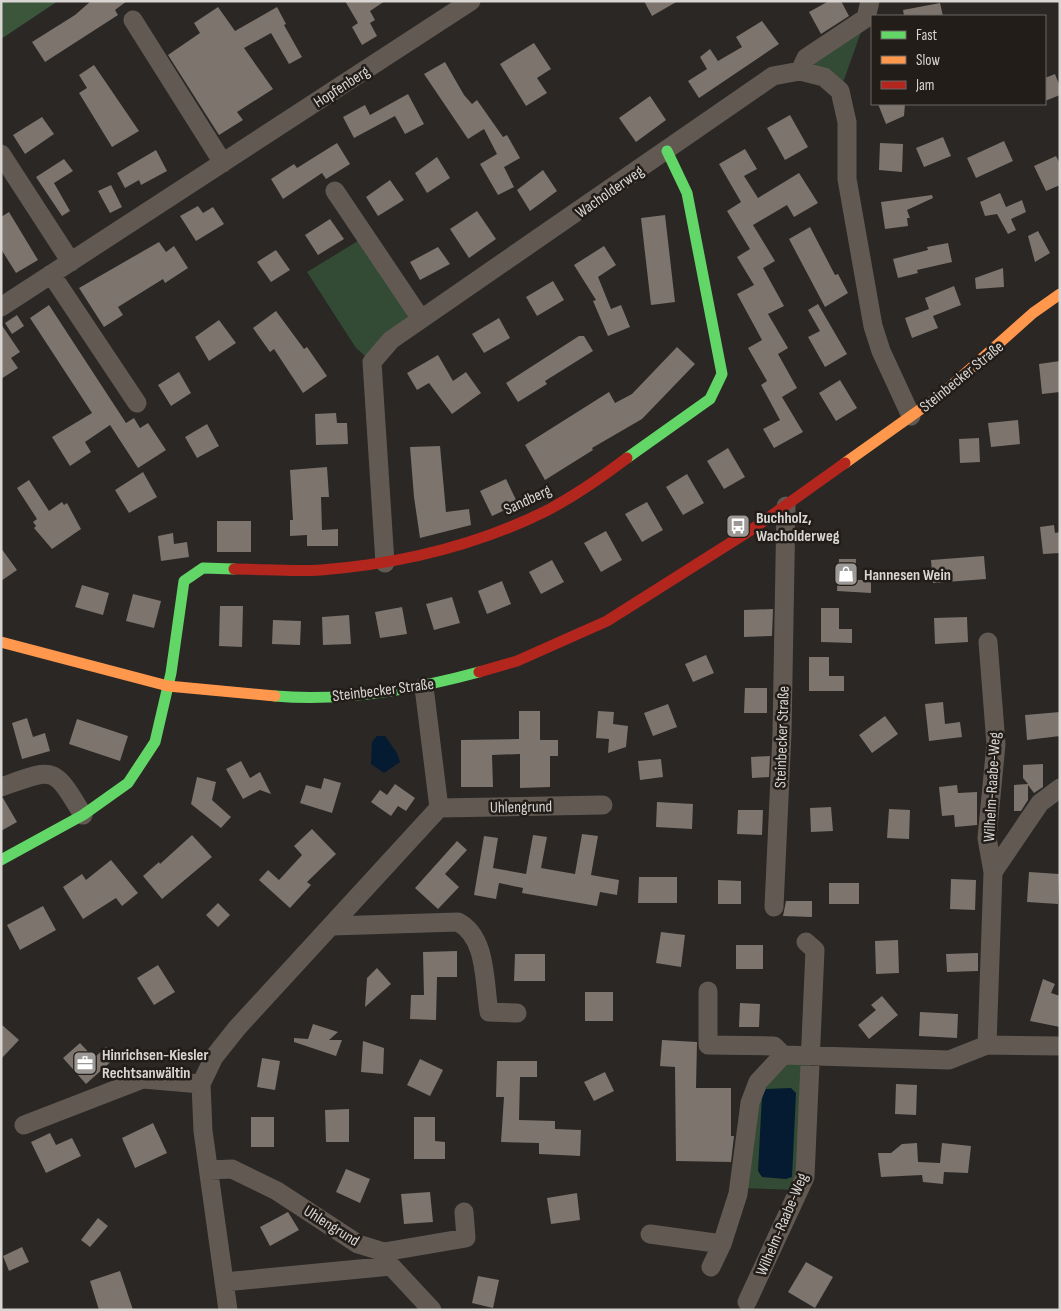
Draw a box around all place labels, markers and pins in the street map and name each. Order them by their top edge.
place label: Buchholz, Wacholderweg [756,509,840,546]
bus stop icon: Buchholz, Wacholderweg [725,513,751,539]
shop icon: Hannesen Wein [833,561,859,587]
place label: Hannesen Wein [864,566,951,585]
place label: Hinrichsen-Kiesler Rechtsanwältin [102,1046,208,1083]
office icon: Hinrichsen-Kiesler Rechtsanwältin [72,1050,98,1076]

